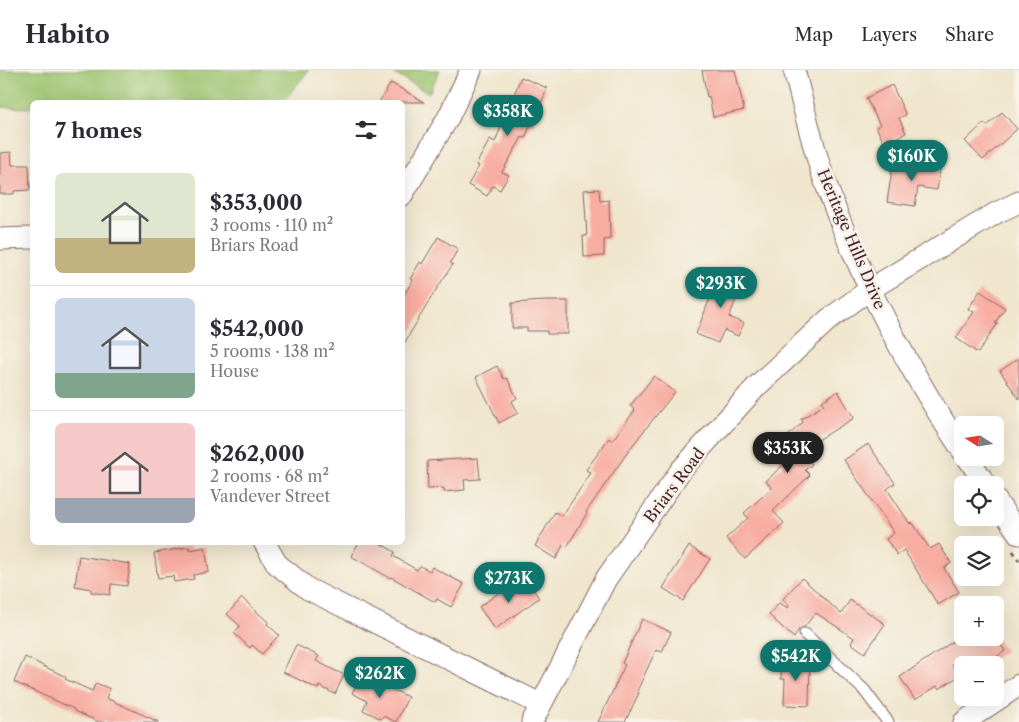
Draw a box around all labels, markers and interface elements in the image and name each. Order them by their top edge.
text: Habito [25,20,110,49]
text: Map [795,24,833,46]
text: Layers [861,24,917,46]
text: Share [945,24,994,46]
pin: $358K [473,94,543,137]
text: $358K [483,101,533,121]
icon: filters [352,116,380,144]
text: 7 homes [55,118,142,143]
pin: $160K [877,140,947,182]
text: $160K [888,146,936,166]
street label: Heritage Hills Drive [813,166,891,312]
text: $353,000 [210,190,303,215]
icon: home [95,193,155,253]
text: 3 rooms · 110 m² [210,215,333,235]
text: Briars Road [210,235,299,255]
pin: $293K [686,266,756,309]
text: $293K [696,273,746,293]
text: $542,000 [210,316,304,341]
icon: home [95,318,155,378]
text: 5 rooms · 138 m² [210,341,335,361]
text: House [210,361,259,381]
north arrow [954,416,1004,466]
map controls [954,416,1004,706]
pin: $353K [753,432,823,474]
text: $353K [764,438,812,458]
text: $262,000 [210,441,305,466]
icon: home [95,443,155,503]
street label: Briars Road [639,443,709,526]
text: 2 rooms · 68 m² [210,466,329,486]
button: locate [954,476,1004,526]
text: Vandever Street [210,486,330,506]
button: layers [954,536,1004,586]
pin: $273K [474,562,544,604]
text: $273K [485,568,533,588]
button: + [954,596,1004,646]
pin: $542K [761,640,831,682]
text: $542K [771,646,821,666]
pin: $262K [345,656,415,699]
button: − [954,656,1004,706]
text: $262K [355,663,405,683]

